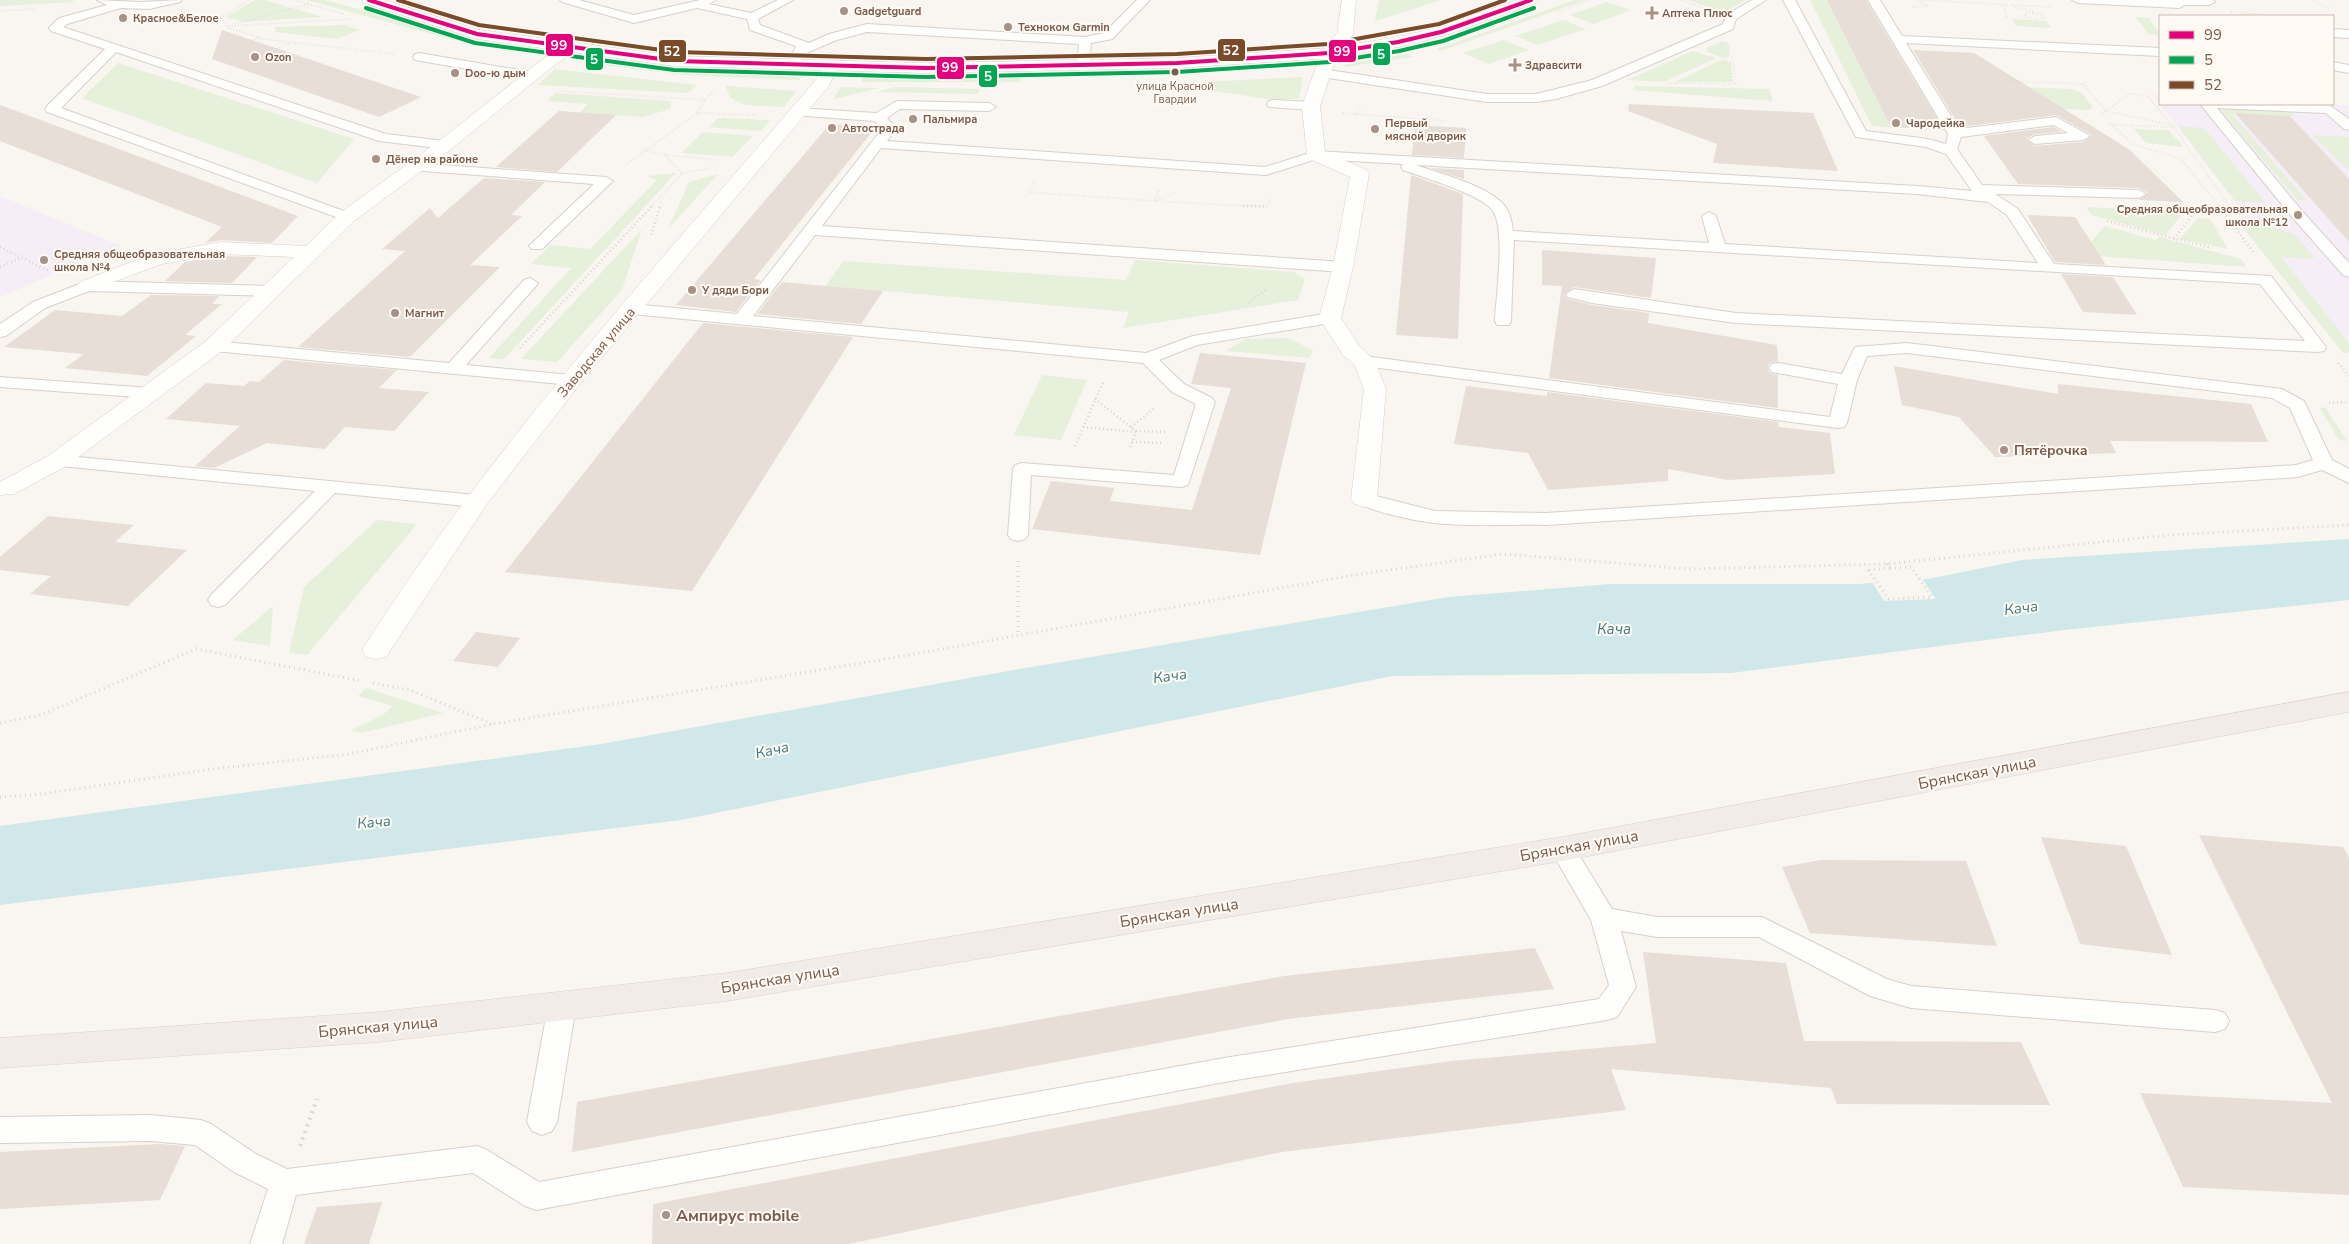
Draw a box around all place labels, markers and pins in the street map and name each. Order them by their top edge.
place label: Gadgetguard [854,4,921,19]
marker: Gadgetguard [838,5,850,17]
place label: Аптека Плюс [1662,6,1733,21]
marker: Аптека Плюс [1646,7,1658,19]
place label: Красное&Белое [133,11,219,26]
marker: Красное&Белое [117,12,129,24]
place label: Техноком Garmin [1018,20,1110,35]
marker: Техноком Garmin [1002,21,1014,33]
place label: Ozon [265,50,292,65]
marker: Ozon [249,51,261,63]
place label: Здравсити [1525,58,1582,73]
marker: Здравсити [1509,59,1521,71]
place label: Doo-ю дым [465,66,526,81]
marker: Doo-ю дым [449,67,461,79]
marker: улица Красной Гвардии [1170,67,1180,77]
place label: улица Красной Гвардии [1136,79,1214,107]
place label: Пальмира [923,112,977,127]
marker: Пальмира [907,113,919,125]
place label: Первый мясной дворик [1385,116,1467,144]
place label: Чародейка [1906,116,1965,131]
marker: Чародейка [1890,117,1902,129]
place label: Автострада [842,121,905,136]
marker: Автострада [826,122,838,134]
marker: Первый мясной дворик [1369,123,1381,135]
place label: Дёнер на районе [386,152,478,167]
marker: Дёнер на районе [370,153,382,165]
place label: Средняя общеобразовательная школа №12 [2117,202,2288,230]
marker: Средняя общеобразовательная школа №12 [2292,209,2304,221]
place label: Средняя общеобразовательная школа №4 [54,247,225,275]
marker: Средняя общеобразовательная школа №4 [38,254,50,266]
place label: У дяди Бори [701,283,769,298]
marker: У дяди Бори [686,284,698,296]
place label: Магнит [405,306,445,321]
marker: Магнит [389,307,401,319]
place label: Пятёрочка [2014,441,2088,460]
marker: Пятёрочка [1998,444,2010,456]
place label: Ампирус mobile [676,1205,799,1227]
marker: Ампирус mobile [660,1209,672,1221]

